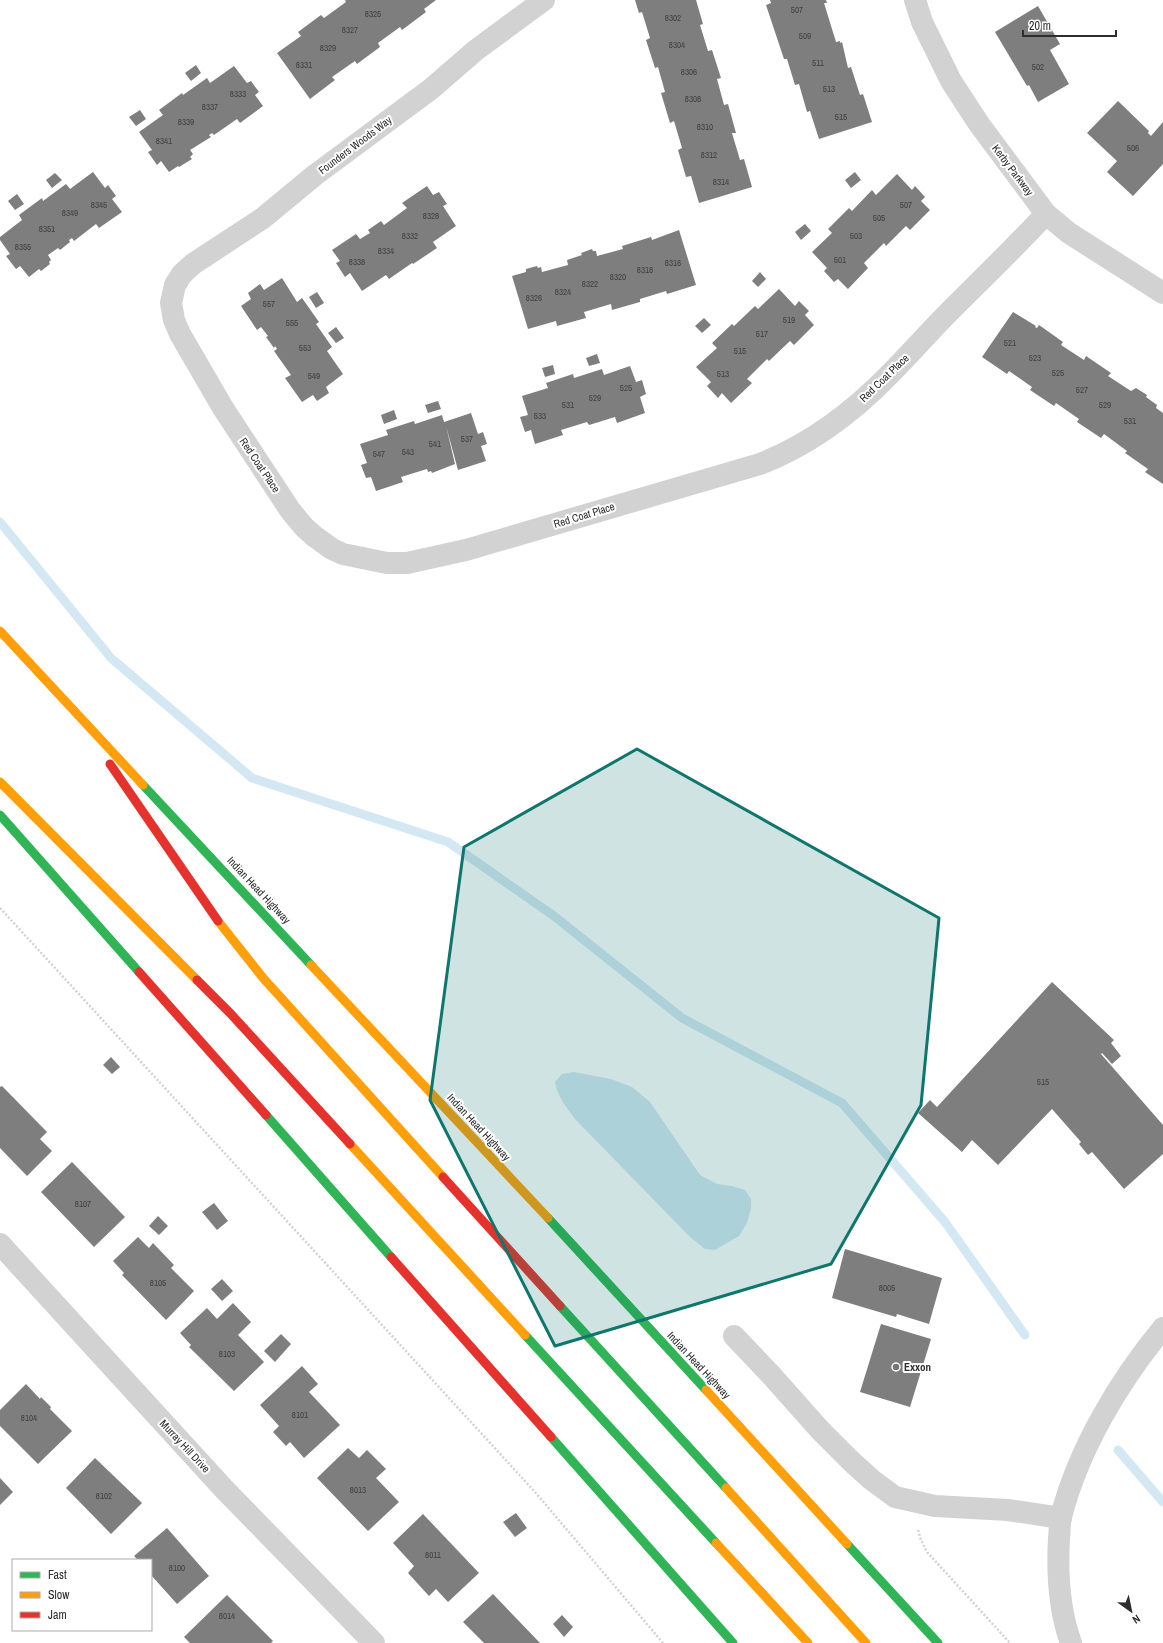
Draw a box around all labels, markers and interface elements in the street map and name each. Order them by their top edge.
house number: 507 [791,4,803,16]
house number: 8325 [365,8,381,20]
house number: 8302 [665,12,681,24]
scale bar [1023,12,1116,38]
text: 20 m [1029,18,1051,34]
house number: 8327 [342,24,358,36]
house number: 509 [799,30,811,42]
house number: 8304 [669,39,685,51]
house number: 8329 [320,42,336,54]
house number: 511 [812,57,824,69]
house number: 8331 [296,59,312,71]
house number: 502 [1032,61,1044,73]
house number: 8306 [681,66,697,78]
house number: 513 [823,83,835,95]
house number: 8333 [230,88,246,100]
house number: 8308 [685,93,701,105]
house number: 8337 [202,101,218,113]
house number: 515 [835,111,847,123]
street label: Founders Woods Way [316,113,395,177]
house number: 8339 [178,116,194,128]
house number: 8310 [697,121,713,133]
house number: 8341 [156,135,172,147]
street label: Kerby Parkway [989,142,1037,199]
house number: 506 [1127,142,1139,154]
house number: 8312 [701,149,717,161]
house number: 8314 [713,176,729,188]
house number: 8345 [91,199,107,211]
house number: 507 [900,199,912,211]
house number: 8349 [62,207,78,219]
house number: 8328 [423,210,439,222]
house number: 505 [873,212,885,224]
house number: 8351 [39,223,55,235]
house number: 8332 [402,230,418,242]
house number: 503 [850,230,862,242]
house number: 8355 [15,241,31,253]
house number: 8334 [378,245,394,257]
house number: 501 [834,254,846,266]
house number: 8338 [349,256,365,268]
house number: 8316 [665,257,681,269]
house number: 8318 [637,264,653,276]
house number: 8320 [610,271,626,283]
house number: 8322 [582,278,598,290]
house number: 8324 [555,286,571,298]
house number: 8326 [526,292,542,304]
house number: 557 [263,298,275,310]
house number: 519 [783,314,795,326]
house number: 555 [286,317,298,329]
house number: 517 [756,328,768,340]
house number: 521 [1004,337,1016,349]
house number: 553 [299,342,311,354]
house number: 515 [734,345,746,357]
street label: Red Coat Place [856,351,912,405]
house number: 523 [1029,352,1041,364]
house number: 525 [1052,367,1064,379]
house number: 513 [717,368,729,380]
house number: 549 [308,370,320,382]
house number: 525 [620,382,632,394]
house number: 527 [1076,384,1088,396]
house number: 529 [589,392,601,404]
house number: 531 [562,399,574,411]
house number: 529 [1099,399,1111,411]
house number: 533 [534,410,546,422]
house number: 531 [1124,415,1136,427]
house number: 537 [461,433,473,445]
street label: Red Coat Place [237,435,283,495]
house number: 541 [429,438,441,450]
house number: 543 [402,446,414,458]
house number: 547 [373,448,385,460]
street label: Red Coat Place [552,499,616,531]
street label: Indian Head Highway [224,854,294,927]
house number: 515 [1037,1076,1049,1088]
street label: Indian Head Highway [444,1091,514,1164]
house number: 8107 [75,1198,91,1210]
house number: 8105 [150,1277,166,1289]
house number: 8005 [879,1282,895,1294]
street label: Indian Head Highway [664,1329,734,1402]
house number: 8103 [219,1348,235,1360]
place label: Exxon [904,1360,931,1374]
marker: Exxon [891,1362,901,1372]
house number: 8101 [292,1409,308,1421]
house number: 8104 [21,1412,37,1424]
street label: Murray Hill Drive [157,1416,213,1476]
house number: 8013 [350,1484,366,1496]
house number: 8102 [96,1490,112,1502]
house number: 8011 [425,1549,441,1561]
legend [12,1559,152,1631]
house number: 8100 [169,1562,185,1574]
text: Fast [48,1567,67,1583]
text: Slow [48,1587,70,1603]
north arrow [1111,1591,1151,1631]
text: Jam [48,1607,67,1623]
house number: 8014 [219,1610,235,1622]
text: N [1130,1612,1143,1627]

